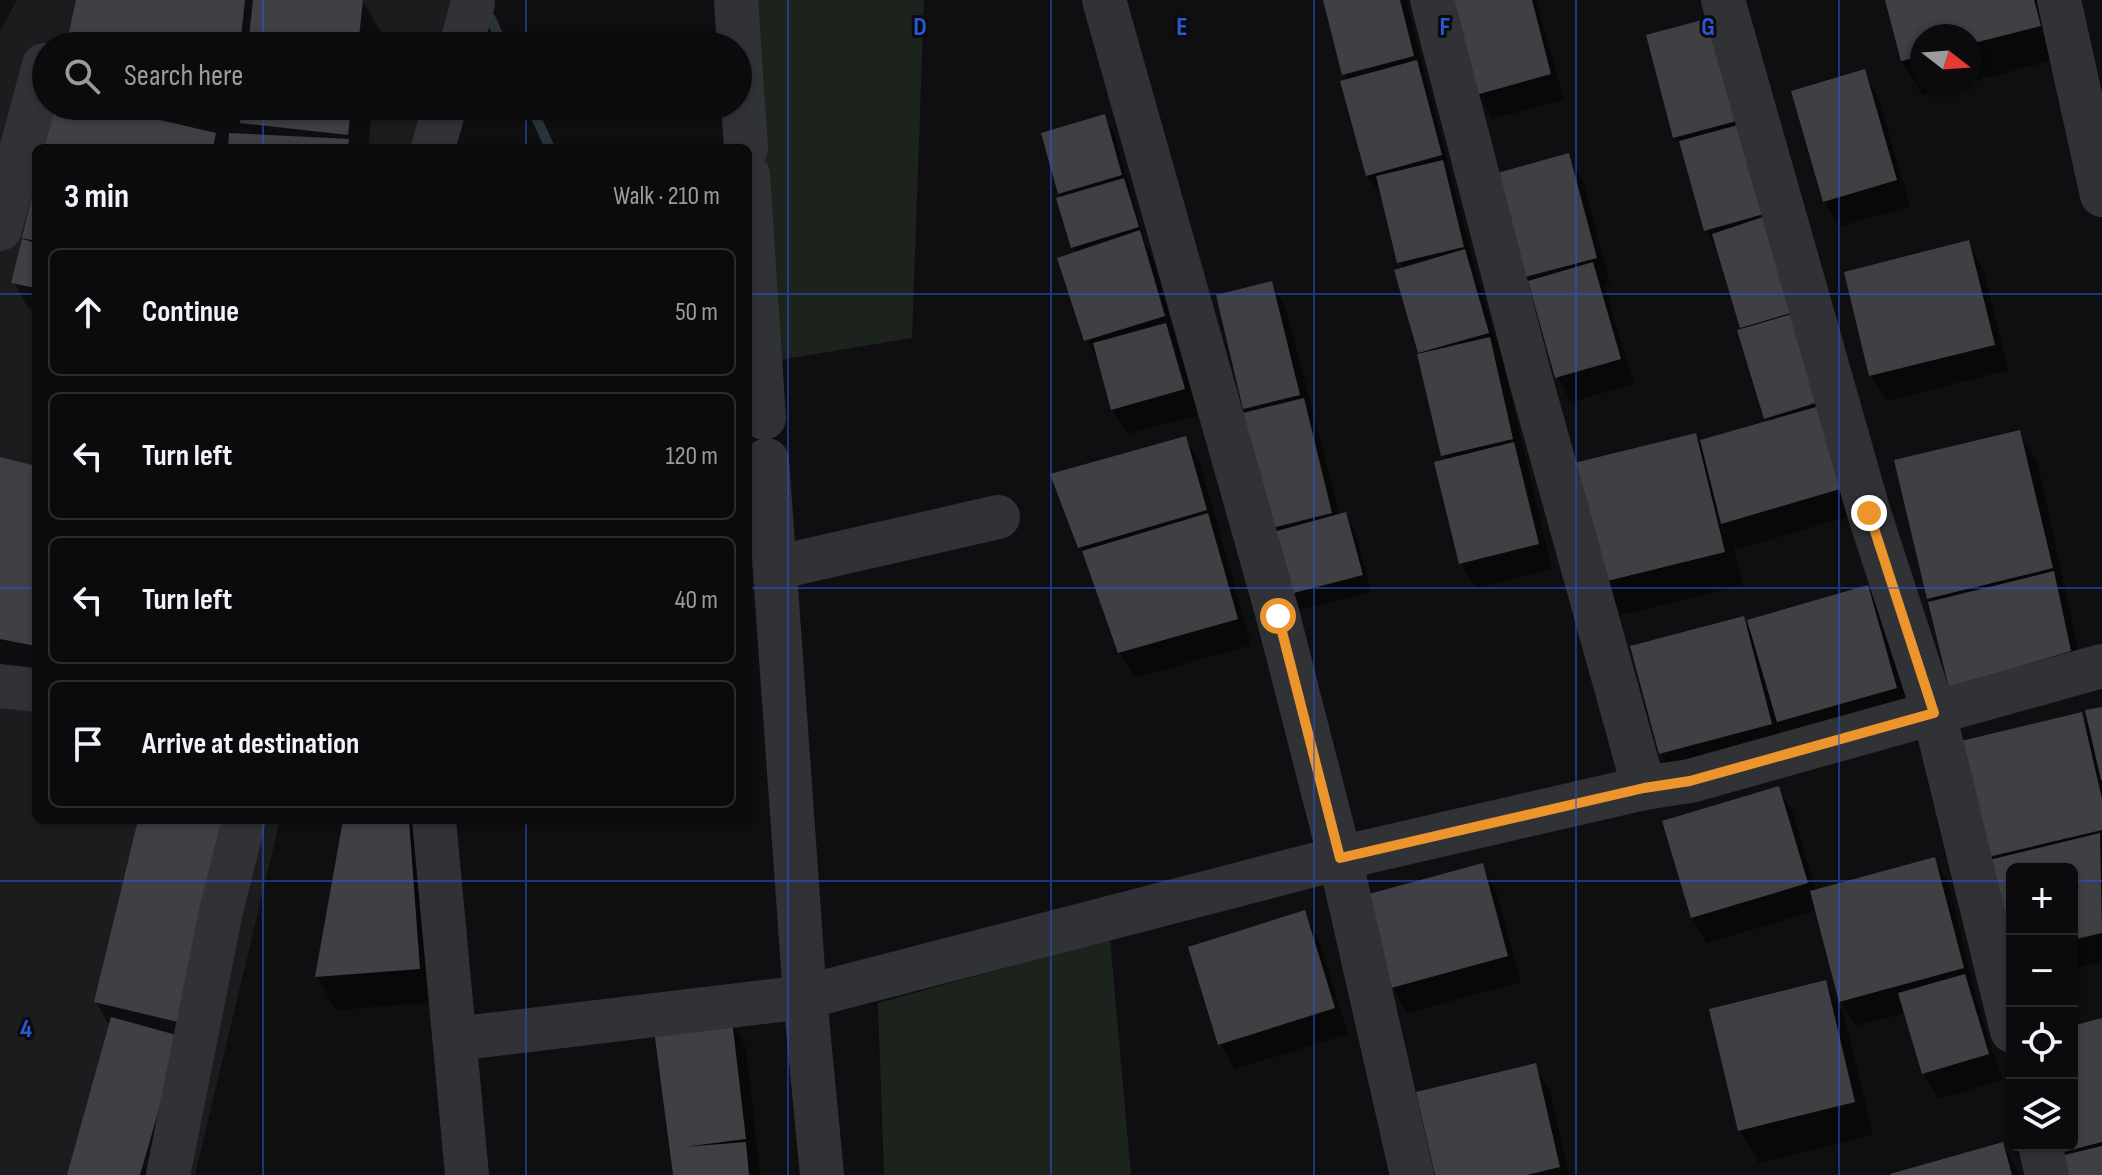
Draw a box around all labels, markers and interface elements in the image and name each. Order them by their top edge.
text: D [913,12,927,43]
text: E [1176,12,1188,43]
text: F [1440,12,1451,43]
text: G [1701,12,1715,43]
north arrow [1910,24,1982,96]
search box [32,32,752,120]
icon: search [60,54,104,98]
text: Search here [124,58,243,94]
text: 3 min [64,176,129,217]
text: Walk · 210 m [613,181,720,212]
icon: ahead [66,290,110,334]
text: Continue [142,294,239,330]
text: 50 m [675,297,718,328]
icon: left [66,434,110,478]
text: Turn left [142,438,232,474]
text: 120 m [665,441,718,472]
route end [1851,495,1887,531]
icon: left [66,578,110,622]
text: Turn left [142,582,232,618]
text: 40 m [675,585,718,616]
route start [1260,598,1296,634]
icon: arrive [66,722,110,766]
text: Arrive at destination [142,726,359,762]
map controls [2006,863,2078,1151]
button: + [2006,863,2078,935]
button: − [2006,935,2078,1007]
button: locate [2006,1007,2078,1079]
text: 4 [20,1014,32,1045]
button: layers [2006,1079,2078,1151]

